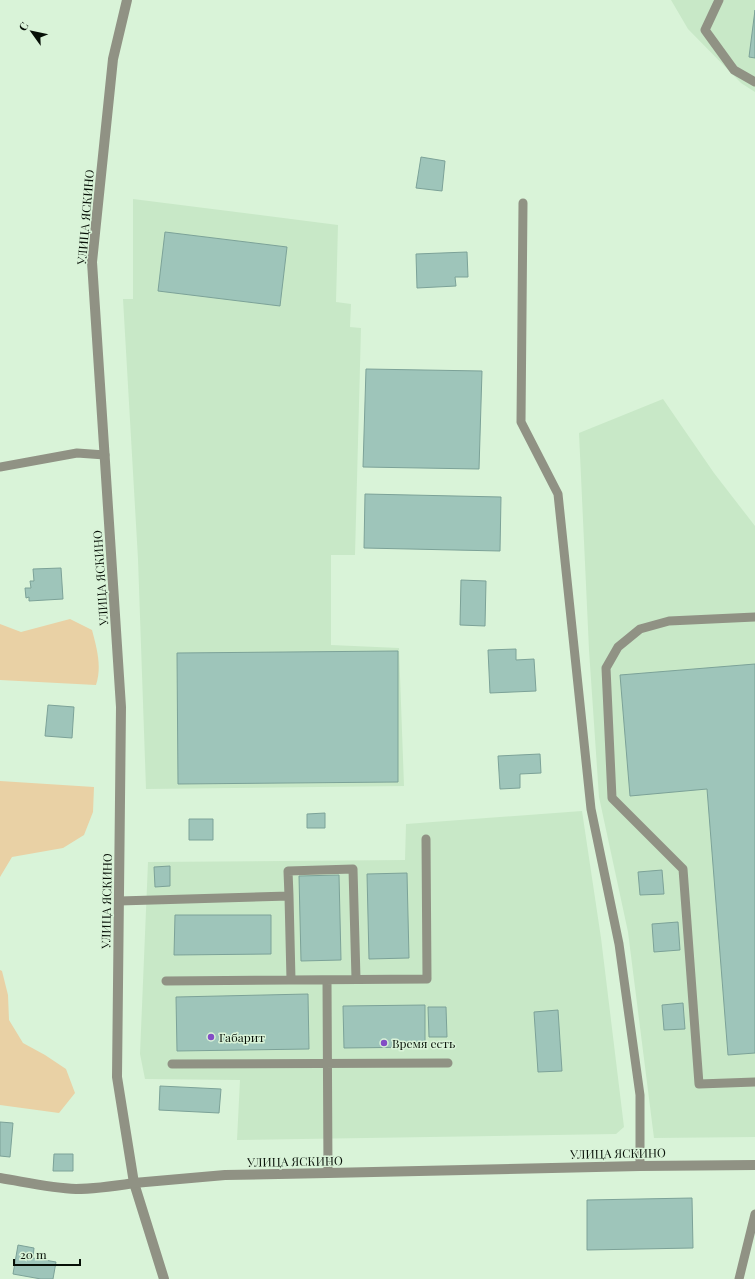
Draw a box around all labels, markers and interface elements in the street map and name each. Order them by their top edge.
north arrow [12,12,52,52]
text: С [15,19,32,34]
street label: УЛИЦА ЯСКИНО [73,169,97,266]
street label: УЛИЦА ЯСКИНО [89,530,111,627]
street label: УЛИЦА ЯСКИНО [97,853,115,950]
place label: Габарит [219,1029,265,1045]
marker: Габарит [206,1032,216,1042]
place label: Время есть [392,1035,455,1051]
marker: Время есть [379,1038,389,1048]
street label: УЛИЦА ЯСКИНО [569,1144,666,1162]
street label: УЛИЦА ЯСКИНО [246,1152,343,1170]
scale bar [14,1241,80,1267]
text: 20 m [20,1246,47,1262]

